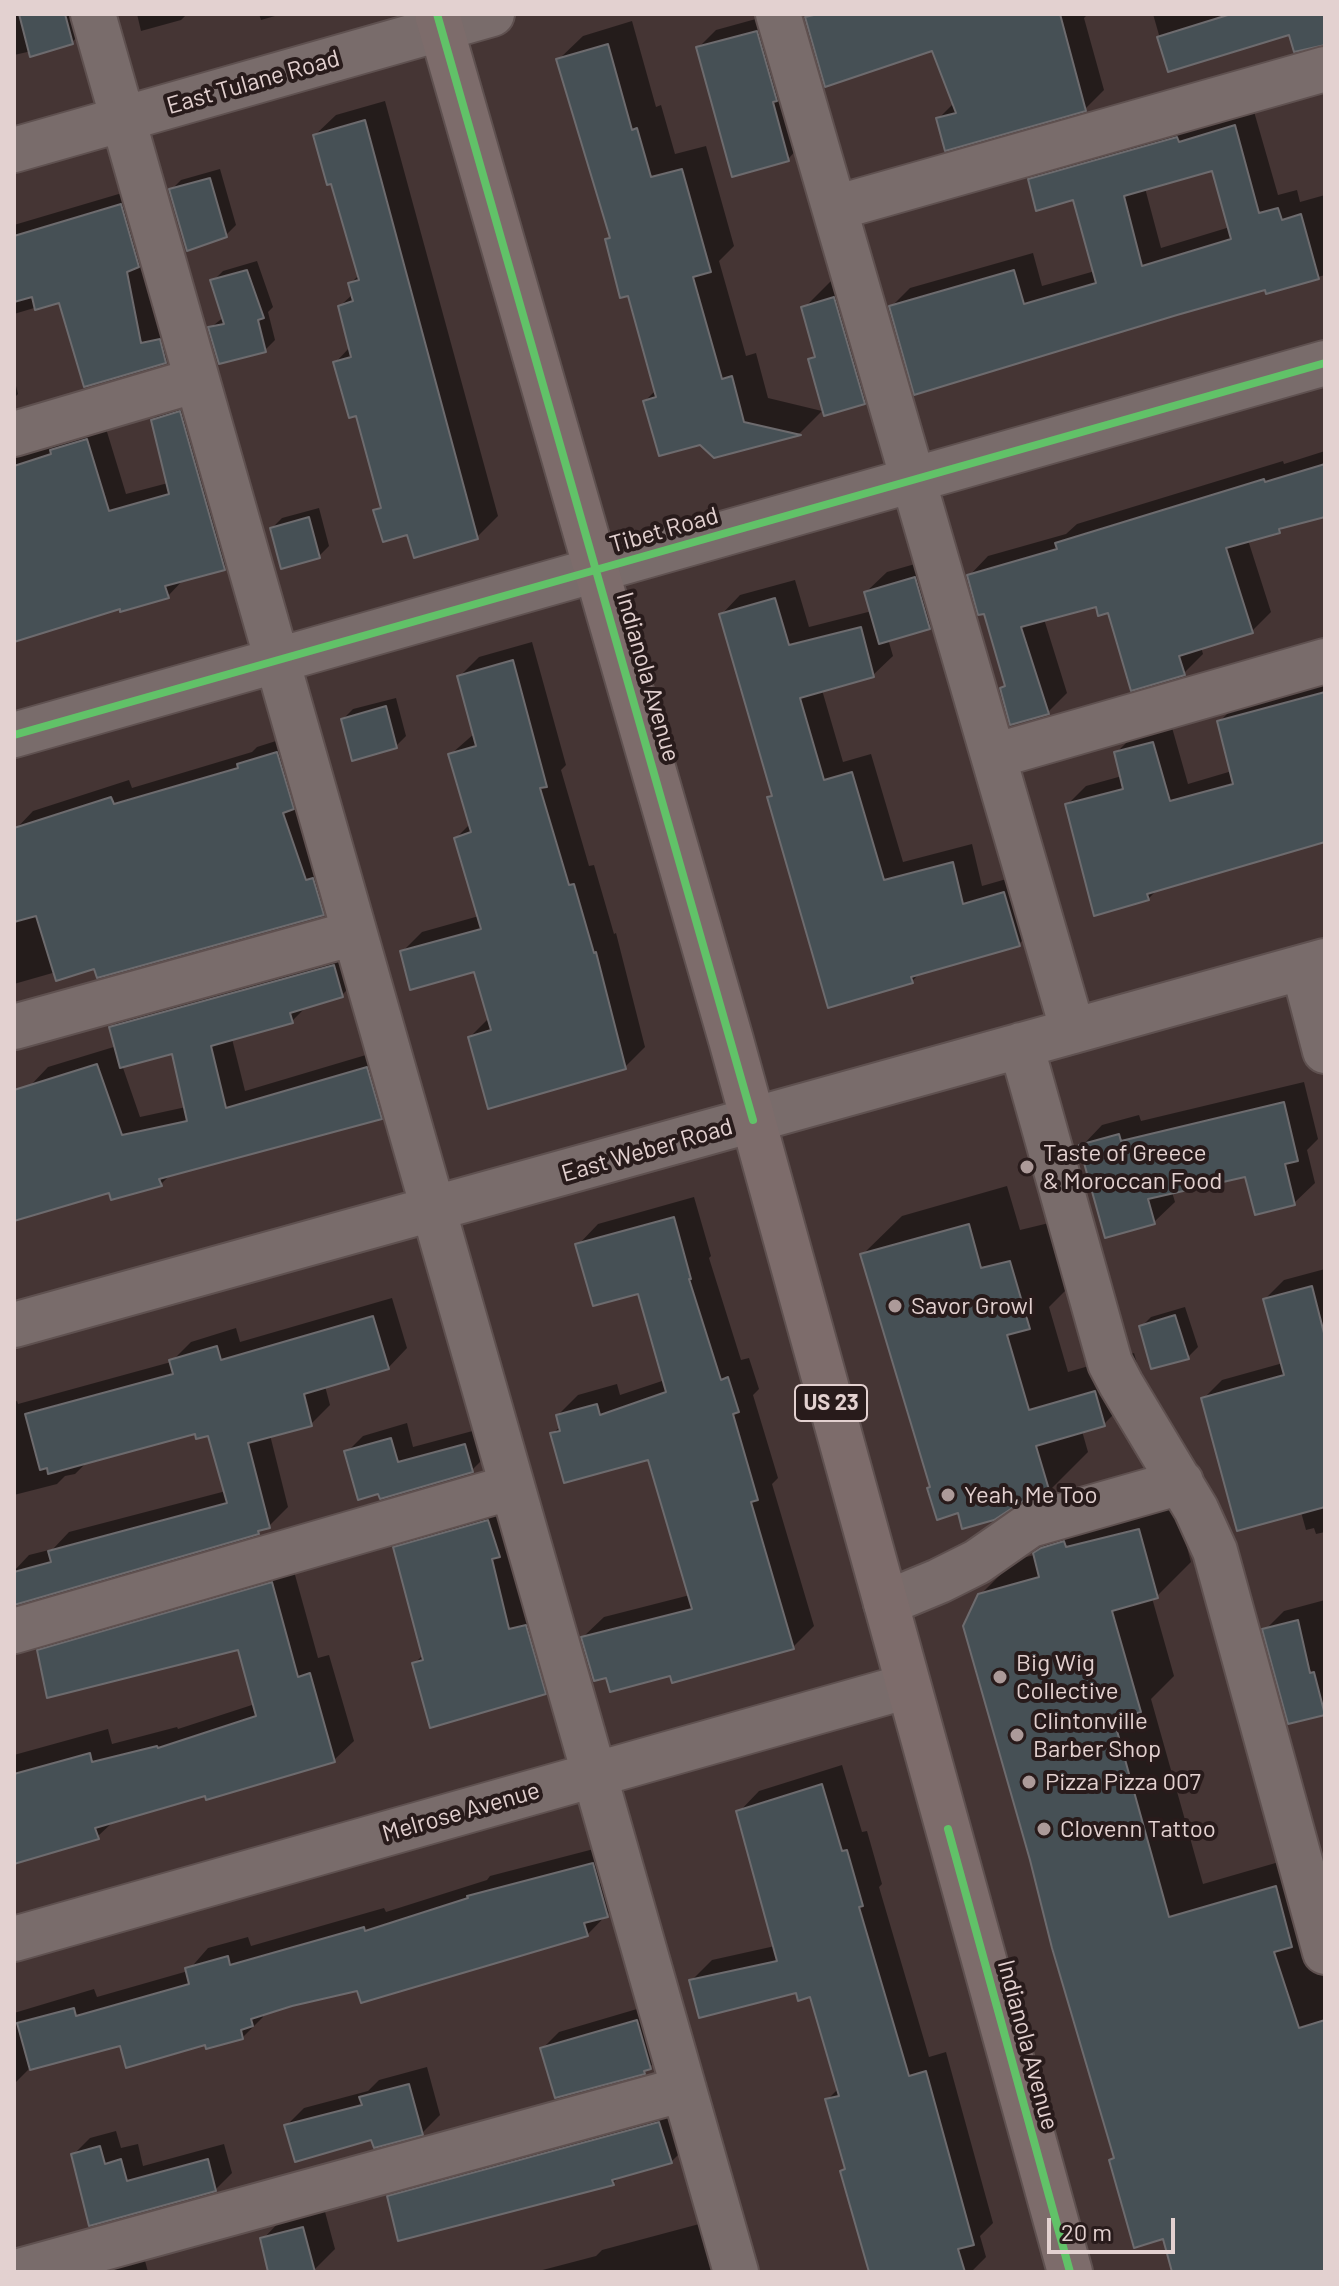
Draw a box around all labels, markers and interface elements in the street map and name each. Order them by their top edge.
street label: East Tulane Road [163,44,343,120]
street label: Tibet Road [606,501,722,559]
street label: Indianola Avenue [610,589,686,765]
street label: East Weber Road [558,1112,736,1188]
place label: Taste of Greece & Moroccan Food [1043,1139,1222,1195]
marker: Taste of Greece & Moroccan Food [1018,1158,1036,1176]
place label: Savor Growl [911,1292,1033,1320]
marker: Savor Growl [886,1297,904,1315]
road number: US 23 [795,1385,867,1421]
place label: Yeah, Me Too [964,1481,1098,1509]
marker: Yeah, Me Too [939,1486,957,1504]
place label: Big Wig Collective [1016,1649,1119,1705]
marker: Big Wig Collective [991,1668,1009,1686]
place label: Clintonville Barber Shop [1033,1707,1161,1763]
marker: Clintonville Barber Shop [1008,1726,1026,1744]
place label: Pizza Pizza 007 [1045,1768,1201,1796]
marker: Pizza Pizza 007 [1020,1773,1038,1791]
street label: Melrose Avenue [379,1776,543,1848]
place label: Clovenn Tattoo [1060,1815,1216,1843]
marker: Clovenn Tattoo [1035,1820,1053,1838]
street label: Indianola Avenue [991,1957,1065,2133]
scale bar [1051,2202,1179,2252]
text: 20 m [1061,2217,1112,2246]

